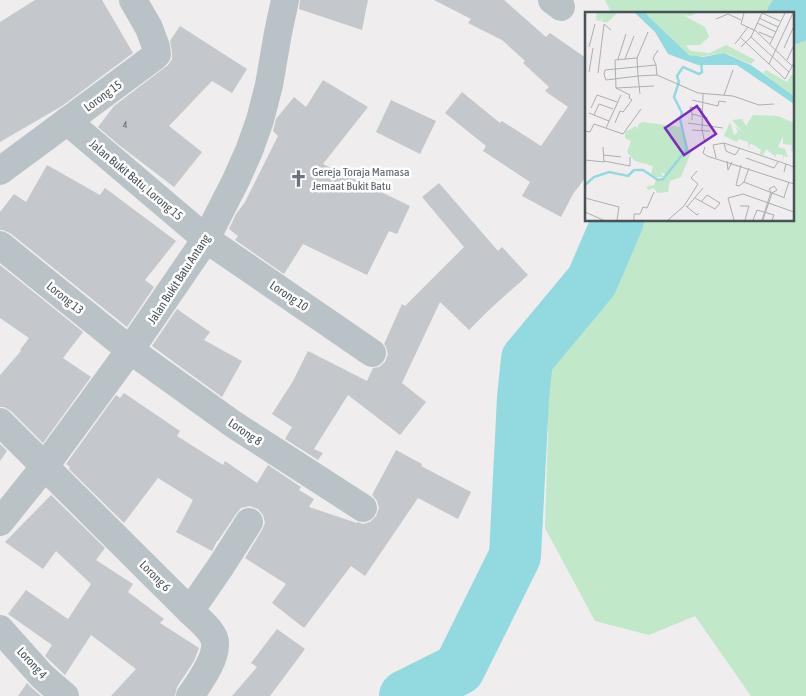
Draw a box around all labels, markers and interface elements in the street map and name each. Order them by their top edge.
inset map [585,12,794,221]
street label: Lorong 15 [81,78,125,114]
house number: 4 [123,119,128,130]
street label: Jalan Bukit Batu, Lorong 15 [86,137,186,223]
place label: Gereja Toraja Mamasa Jemaat Bukit Batu [312,165,410,193]
church icon: Gereja Toraja Mamasa Jemaat Bukit Batu [288,169,308,189]
street label: Jalan Bukit Batu Antang [145,231,214,326]
street label: Lorong 10 [267,278,311,314]
street label: Lorong 13 [44,279,86,317]
street label: Lorong 8 [225,416,265,449]
street label: Lorong 6 [137,558,174,595]
street label: Lorong 4 [14,644,50,682]

